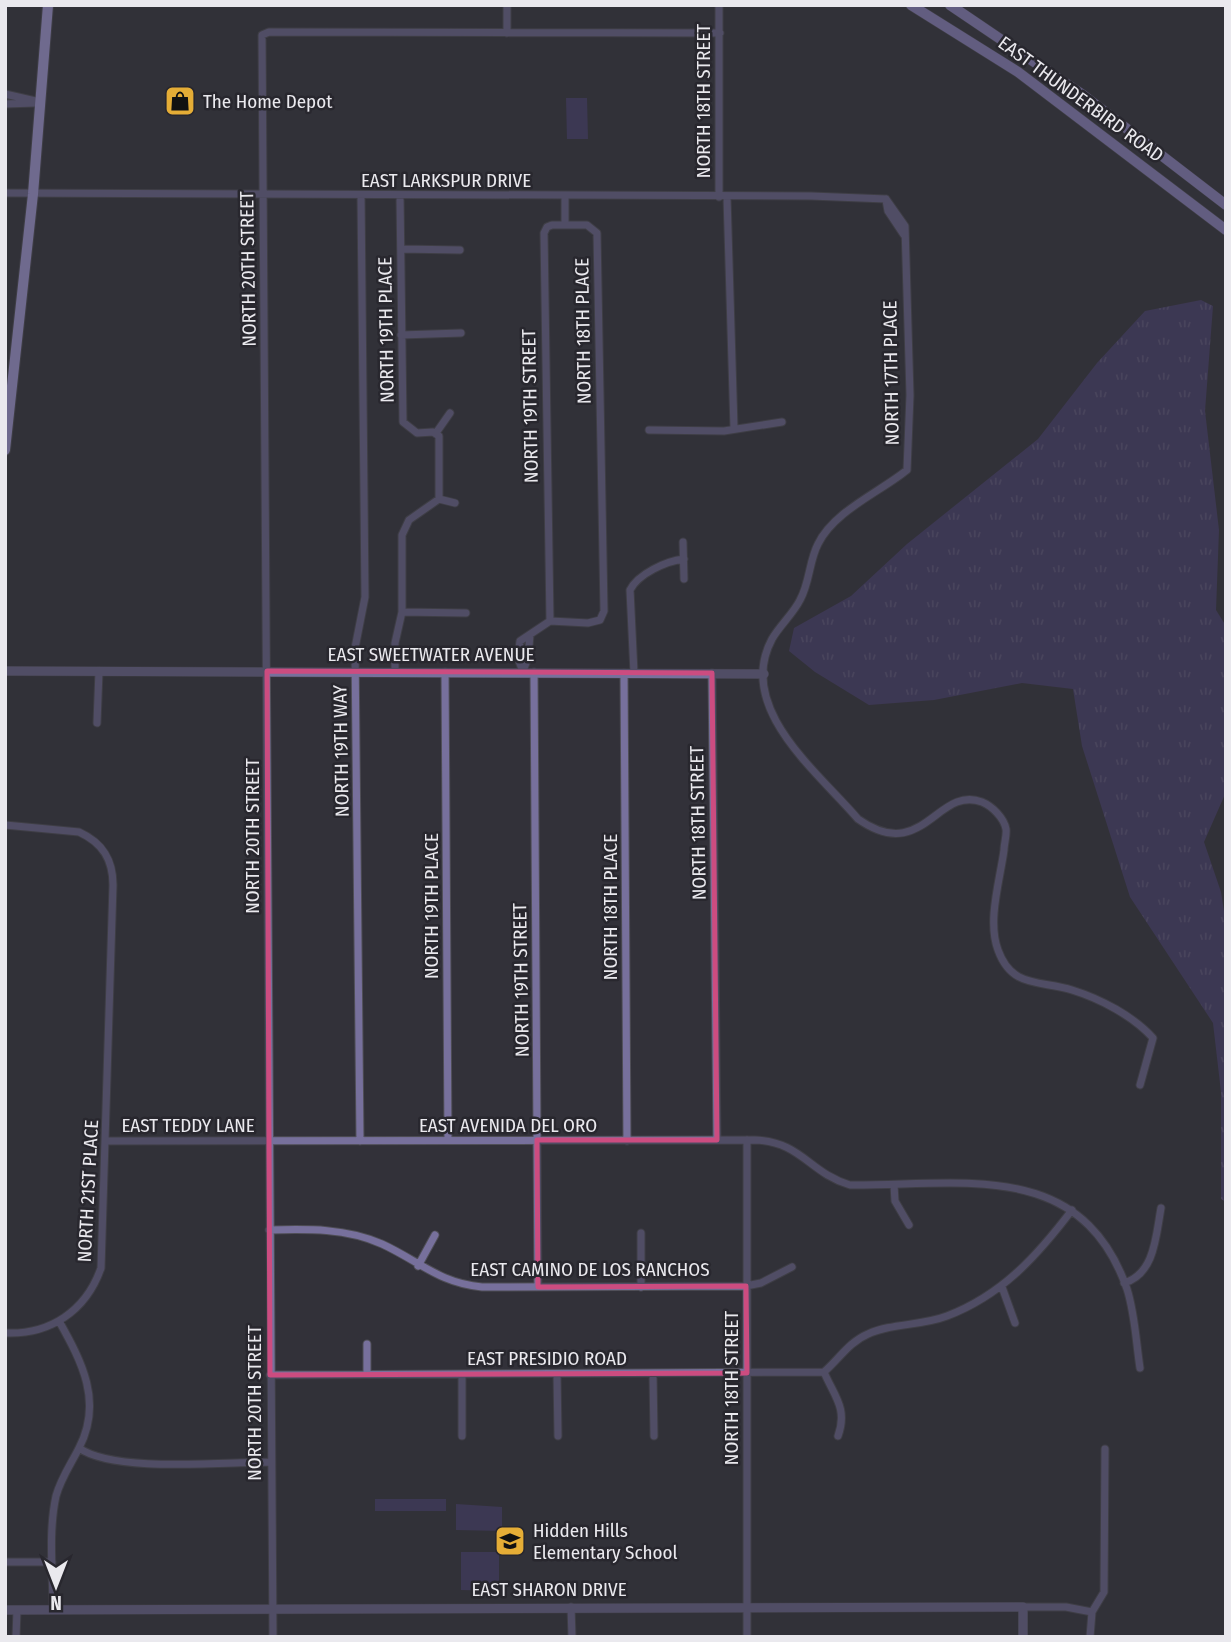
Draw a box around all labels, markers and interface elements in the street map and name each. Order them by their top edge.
street label: NORTH 18TH STREET [692,24,715,178]
street label: EAST THUNDERBIRD ROAD [994,31,1168,167]
shop icon: The Home Depot [163,84,197,118]
place label: The Home Depot [203,90,333,113]
street label: EAST LARKSPUR DRIVE [361,169,531,192]
street label: NORTH 20TH STREET [235,191,261,347]
street label: NORTH 19TH PLACE [373,257,399,403]
street label: NORTH 18TH PLACE [570,258,596,404]
street label: NORTH 17TH PLACE [878,300,904,446]
street label: NORTH 19TH STREET [517,329,543,483]
street label: EAST SWEETWATER AVENUE [328,643,535,666]
street label: NORTH 19TH WAY [328,684,354,817]
street label: NORTH 18TH STREET [685,745,711,900]
street label: NORTH 20TH STREET [241,758,264,914]
street label: NORTH 19TH PLACE [420,833,443,979]
street label: NORTH 18TH PLACE [599,834,622,980]
street label: NORTH 19TH STREET [508,903,534,1057]
street label: EAST TEDDY LANE [121,1114,255,1137]
street label: EAST AVENIDA DEL ORO [419,1114,597,1137]
street label: NORTH 21ST PLACE [73,1119,103,1263]
street label: EAST CAMINO DE LOS RANCHOS [470,1258,710,1281]
street label: NORTH 18TH STREET [720,1311,743,1465]
street label: NORTH 20TH STREET [243,1325,266,1481]
street label: EAST PRESIDIO ROAD [467,1347,627,1370]
place label: Hidden Hills Elementary School [533,1519,678,1564]
school or university icon: Hidden Hills Elementary School [493,1524,527,1558]
north arrow [21,1551,91,1621]
street label: EAST SHARON DRIVE [471,1578,627,1601]
text: N [50,1591,62,1614]

